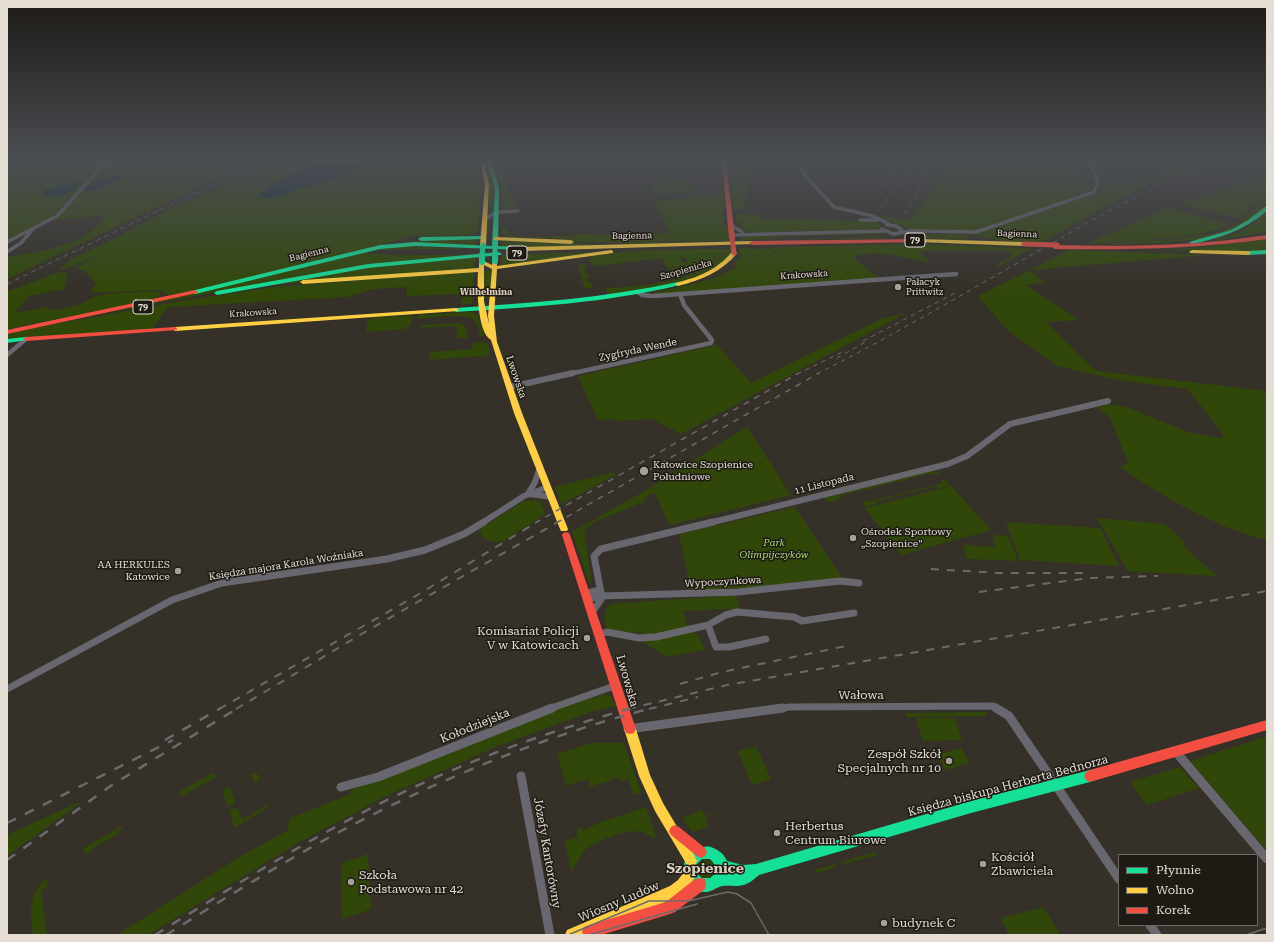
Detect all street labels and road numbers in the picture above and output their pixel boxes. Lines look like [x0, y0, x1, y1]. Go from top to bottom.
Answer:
street label: Bagienna [997, 228, 1037, 240]
street label: Bagienna [612, 230, 652, 242]
road number: 79 [905, 233, 925, 247]
street label: Bagienna [288, 244, 330, 264]
road number: 79 [507, 246, 527, 260]
street label: Szopienicka [659, 257, 713, 283]
street label: Krakowska [780, 268, 828, 282]
road number: 79 [133, 300, 153, 314]
street label: Krakowska [229, 306, 277, 320]
street label: Zygfryda Wende [598, 336, 678, 364]
street label: Lwowska [503, 354, 529, 400]
street label: 11 Listopada [793, 471, 855, 497]
street label: Księdza majora Karola Woźniaka [208, 547, 364, 583]
street label: Wypoczynkowa [684, 574, 762, 590]
street label: Lwowska [613, 653, 641, 709]
street label: Wałowa [838, 688, 884, 702]
street label: Kołodziejska [438, 706, 512, 746]
street label: Księdza biskupa Herberta Bednorza [906, 752, 1110, 820]
street label: Józefy Kantorówny [530, 796, 564, 910]
street label: Wiosny Ludów [576, 878, 662, 926]

